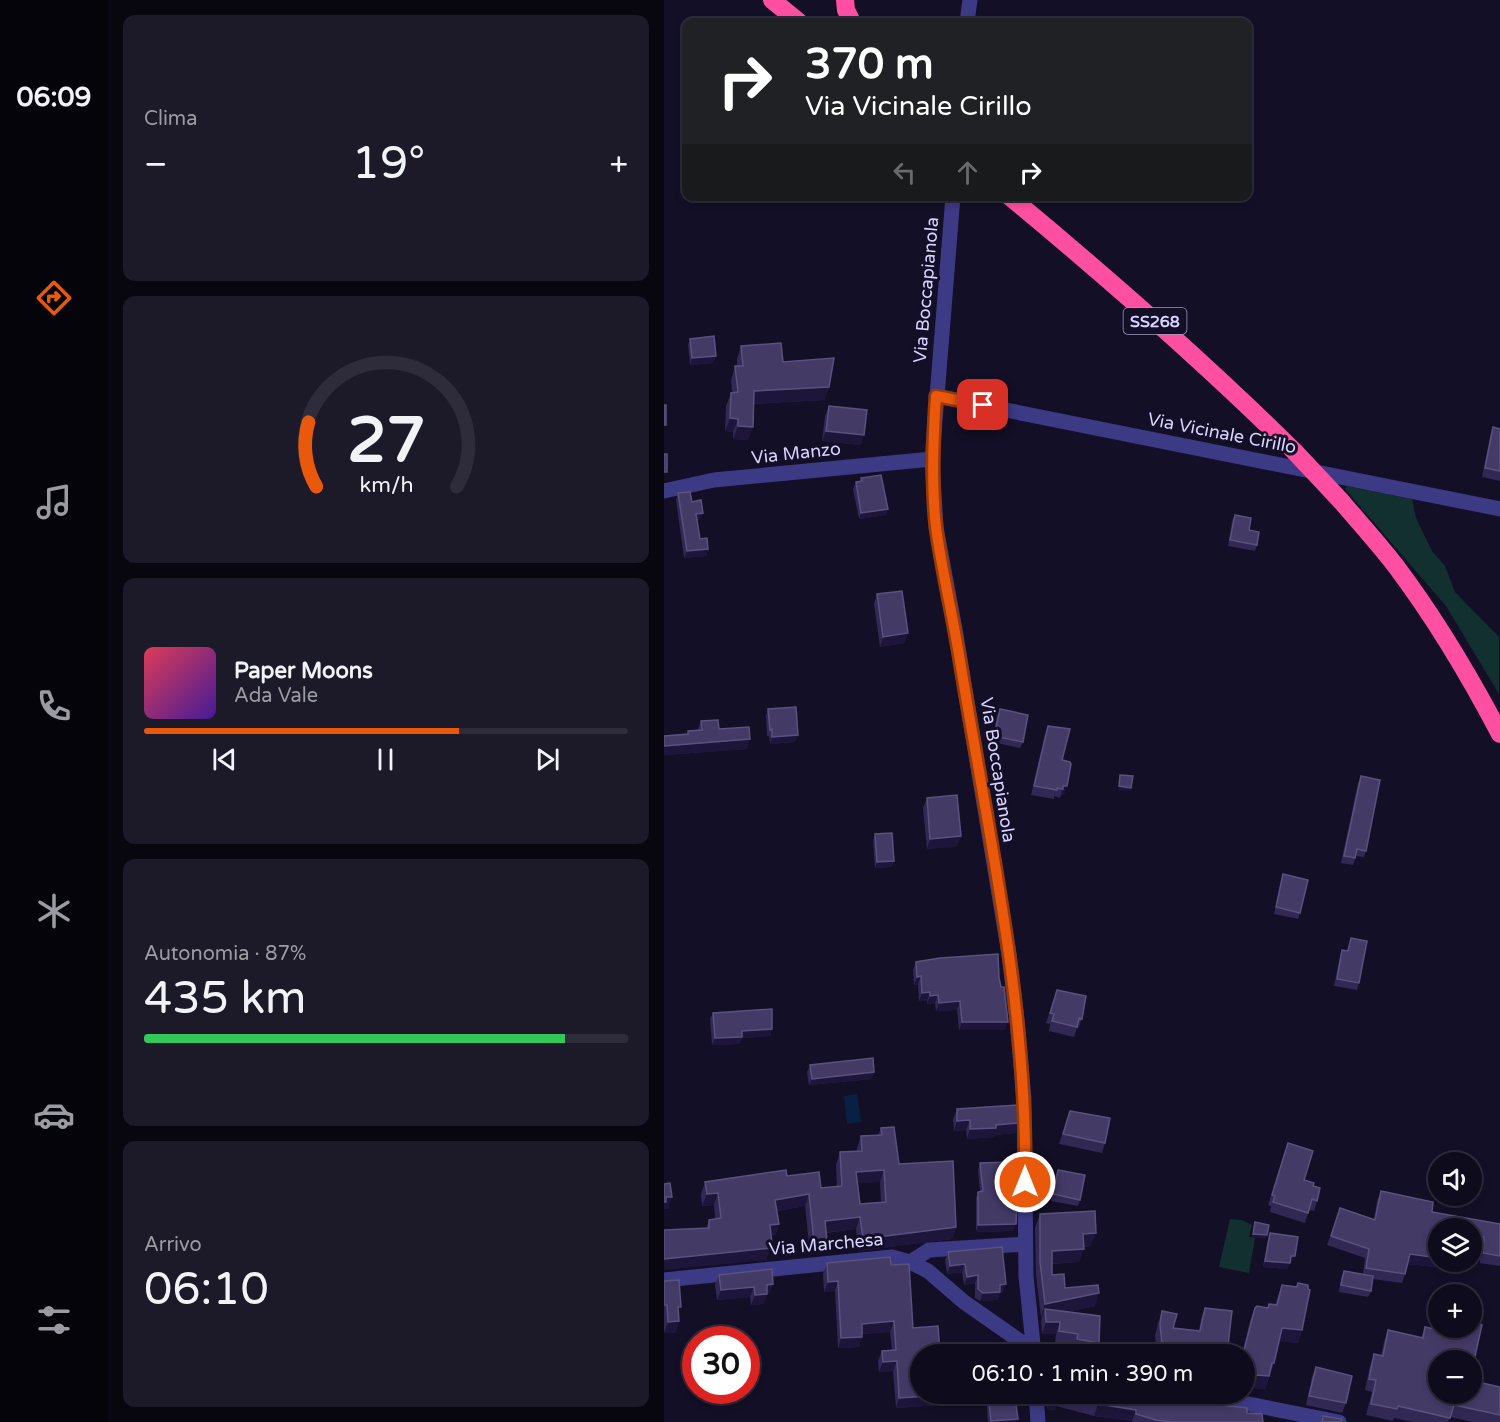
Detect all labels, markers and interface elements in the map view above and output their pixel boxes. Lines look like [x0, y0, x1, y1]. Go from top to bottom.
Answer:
text: 370 m [805, 39, 934, 90]
icon: right [706, 42, 784, 120]
text: 06:09 [17, 81, 91, 114]
text: Via Vicinale Cirillo [805, 90, 1032, 123]
text: Clima [144, 107, 197, 131]
text: 19° [352, 137, 425, 191]
text: − [144, 145, 168, 184]
text: + [609, 145, 628, 184]
icon: left [888, 156, 921, 189]
icon: ahead [951, 156, 984, 189]
icon: right [1014, 156, 1047, 189]
street label: Via Boccapianola [909, 216, 943, 364]
icon: directions [33, 277, 75, 319]
road number: SS268 [1124, 308, 1186, 334]
pin [957, 379, 1008, 430]
icon: arrive [966, 388, 999, 421]
text: 27 [347, 404, 425, 479]
street label: Via Vicinale Cirillo [1146, 408, 1298, 458]
street label: Via Manzo [750, 437, 842, 469]
text: km/h [359, 472, 413, 498]
icon: music [33, 481, 75, 523]
text: Paper Moons [234, 658, 373, 684]
text: Ada Vale [234, 684, 318, 708]
icon: phone [33, 685, 75, 727]
street label: Via Boccapianola [976, 696, 1020, 844]
icon: previous [208, 743, 241, 776]
icon: pause [369, 743, 402, 776]
icon: next [531, 743, 564, 776]
icon: climate [33, 890, 75, 932]
text: Autonomia · 87% [144, 942, 306, 966]
text: 435 km [144, 972, 306, 1026]
icon: car [33, 1094, 75, 1136]
position arrow [993, 1150, 1057, 1214]
map controls [1428, 1152, 1482, 1404]
button: sound [1428, 1152, 1482, 1206]
button: layers [1428, 1218, 1482, 1272]
street label: Via Marchesa [768, 1228, 884, 1260]
text: Arrivo [144, 1233, 202, 1257]
text: 06:10 [144, 1263, 269, 1317]
button: + [1428, 1284, 1482, 1338]
icon: filters [33, 1299, 75, 1341]
speed limit sign: 30 [682, 1326, 760, 1404]
button: − [1428, 1350, 1482, 1404]
text: 06:10 · 1 min · 390 m [972, 1361, 1193, 1387]

